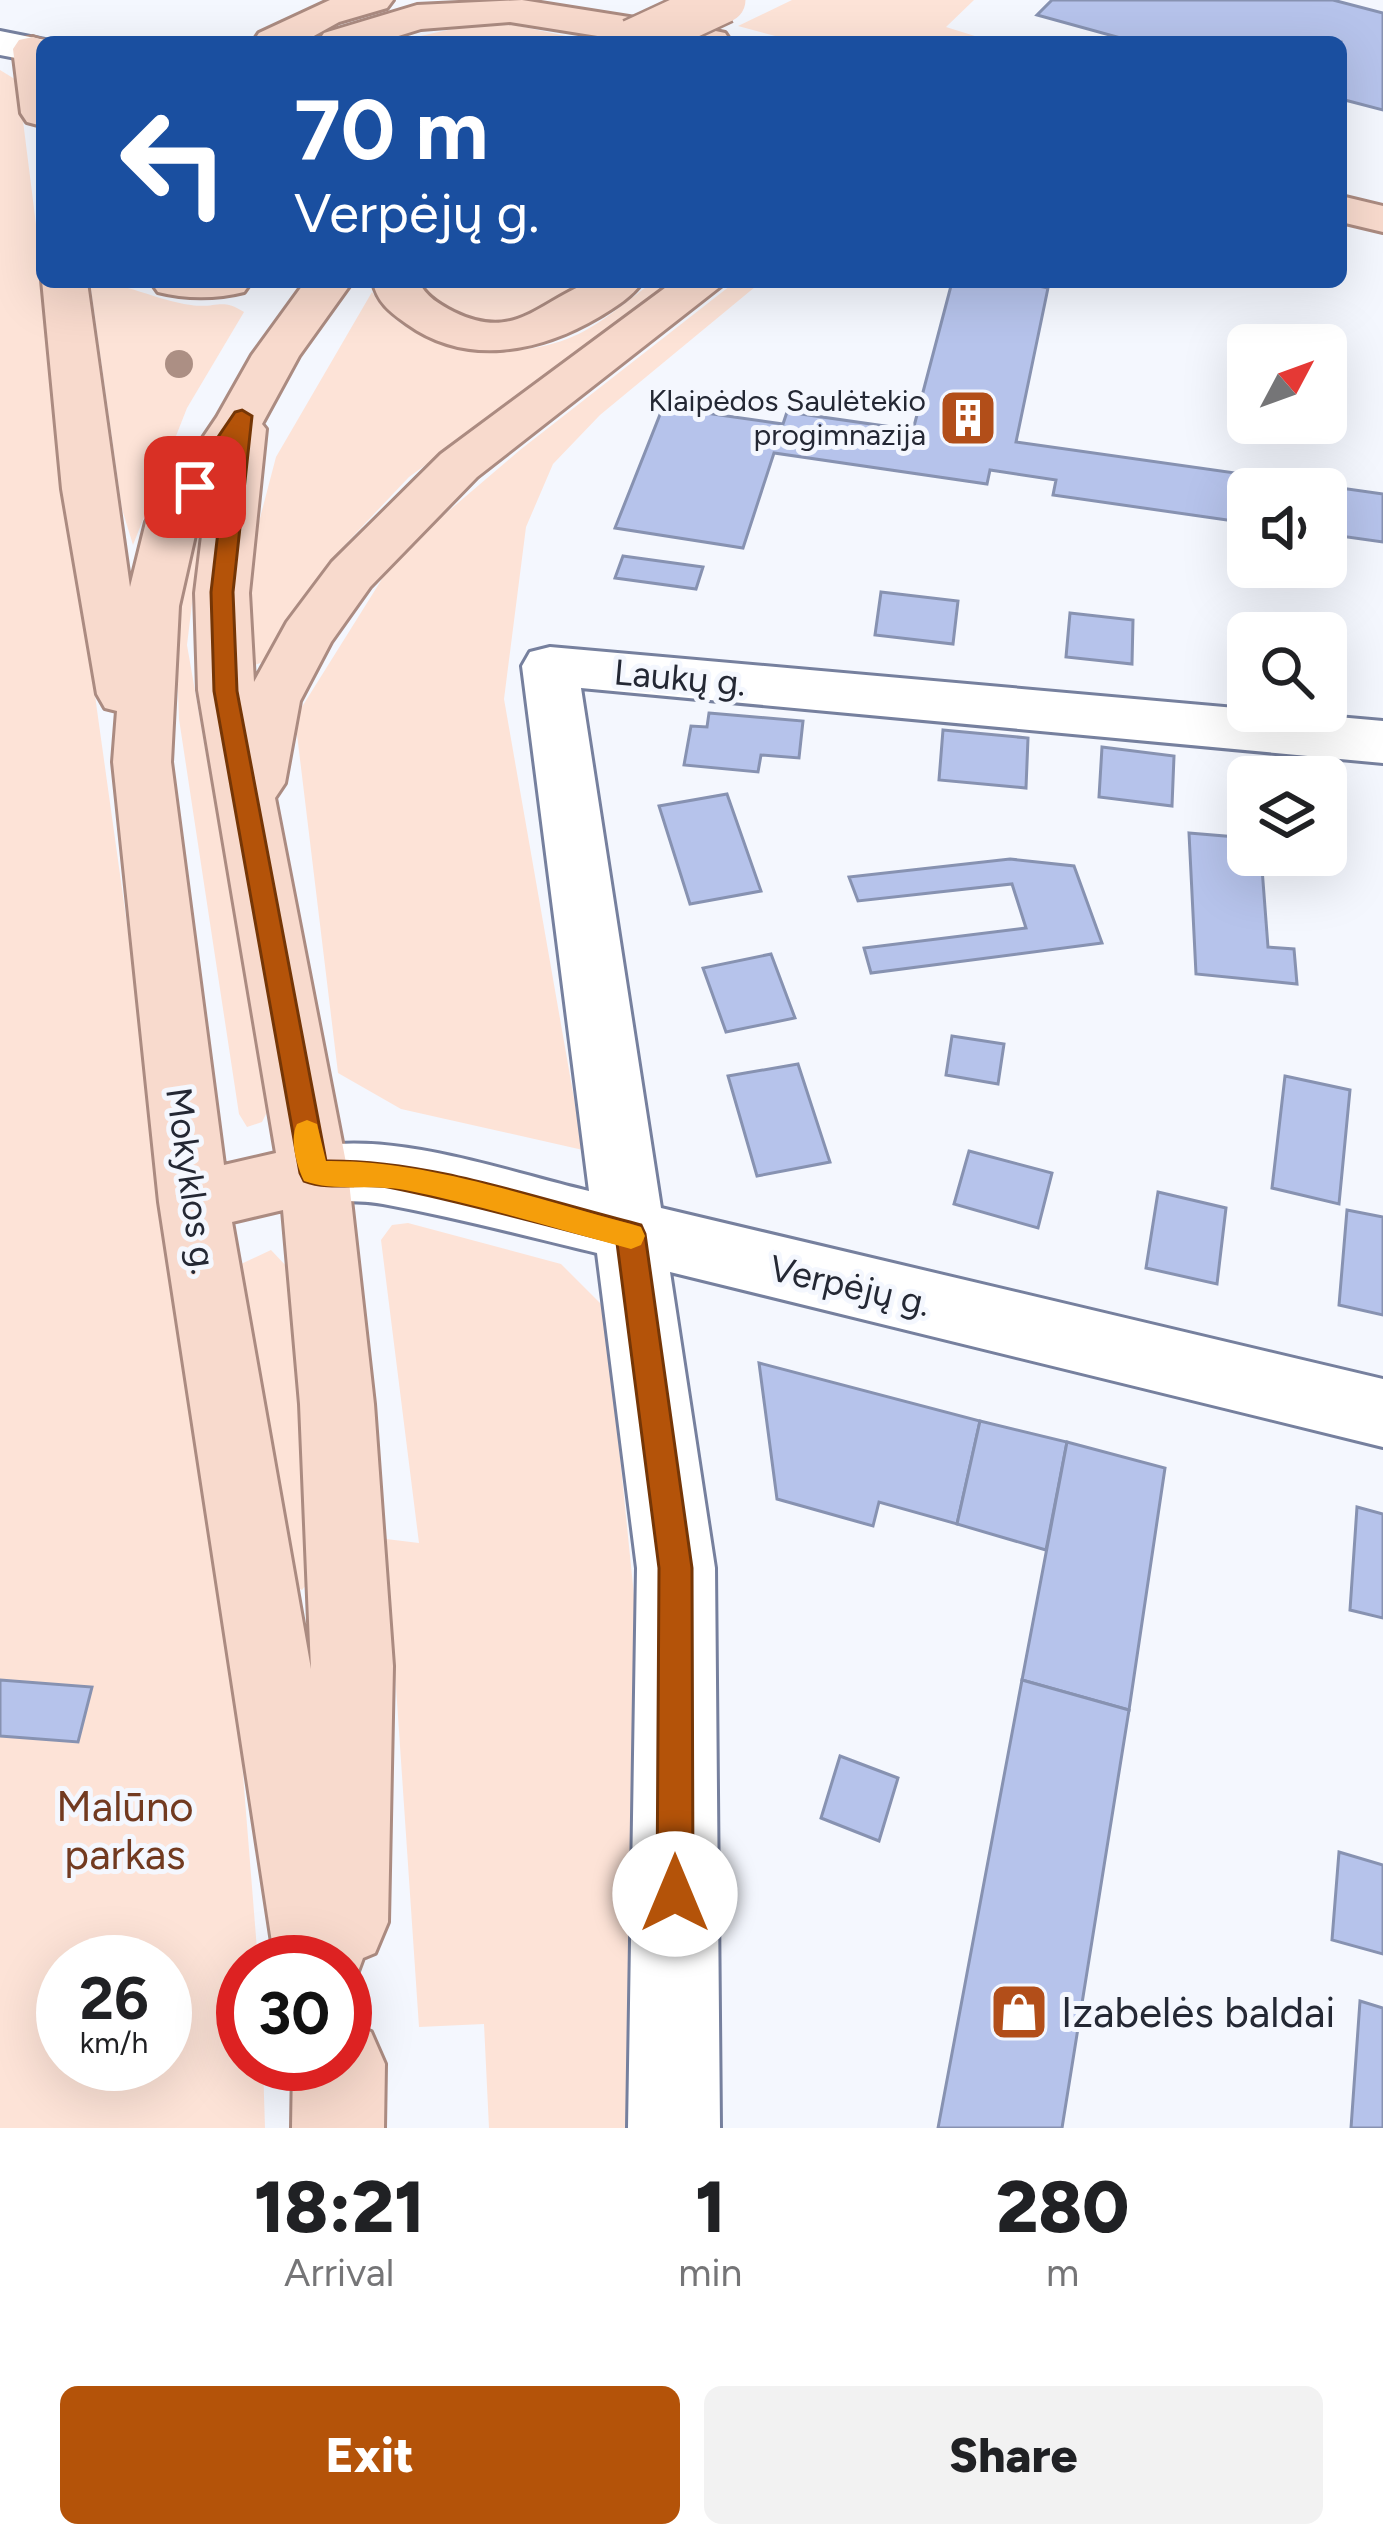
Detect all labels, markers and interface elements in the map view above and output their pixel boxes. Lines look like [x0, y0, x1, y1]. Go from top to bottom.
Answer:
text: 70 m [294, 79, 488, 180]
icon: left [96, 84, 252, 240]
text: Verpėjų g. [294, 181, 539, 246]
north arrow [1227, 324, 1347, 444]
map controls [1227, 324, 1347, 876]
place label: Klaipėdos Saulėtekio progimnazija [648, 382, 926, 453]
building icon: Klaipėdos Saulėtekio progimnazija [937, 387, 999, 449]
pin [144, 436, 246, 538]
icon: arrive [162, 454, 228, 520]
button: sound [1227, 468, 1347, 588]
button: search [1227, 612, 1347, 732]
street label: Laukų g. [612, 650, 748, 705]
button: layers [1227, 756, 1347, 876]
street label: Mokyklos g. [157, 1085, 226, 1277]
street label: Verpėjų g. [765, 1246, 934, 1325]
park label: Malūno parkas [56, 1781, 194, 1880]
position arrow [612, 1831, 738, 1957]
speed limit sign: 30 [216, 1935, 372, 2091]
text: 26 [79, 1962, 149, 2034]
shop icon: Izabelės baldai [988, 1981, 1050, 2043]
place label: Izabelės baldai [1061, 1987, 1335, 2038]
text: km/h [80, 2024, 148, 2061]
text: 18:21 [254, 2164, 425, 2250]
text: 1 [695, 2164, 726, 2250]
text: 280 [996, 2164, 1129, 2250]
text: Arrival [284, 2249, 394, 2296]
text: min [678, 2249, 742, 2296]
text: m [1046, 2249, 1079, 2296]
button: Exit [60, 2386, 680, 2524]
button: Share [704, 2386, 1323, 2524]

